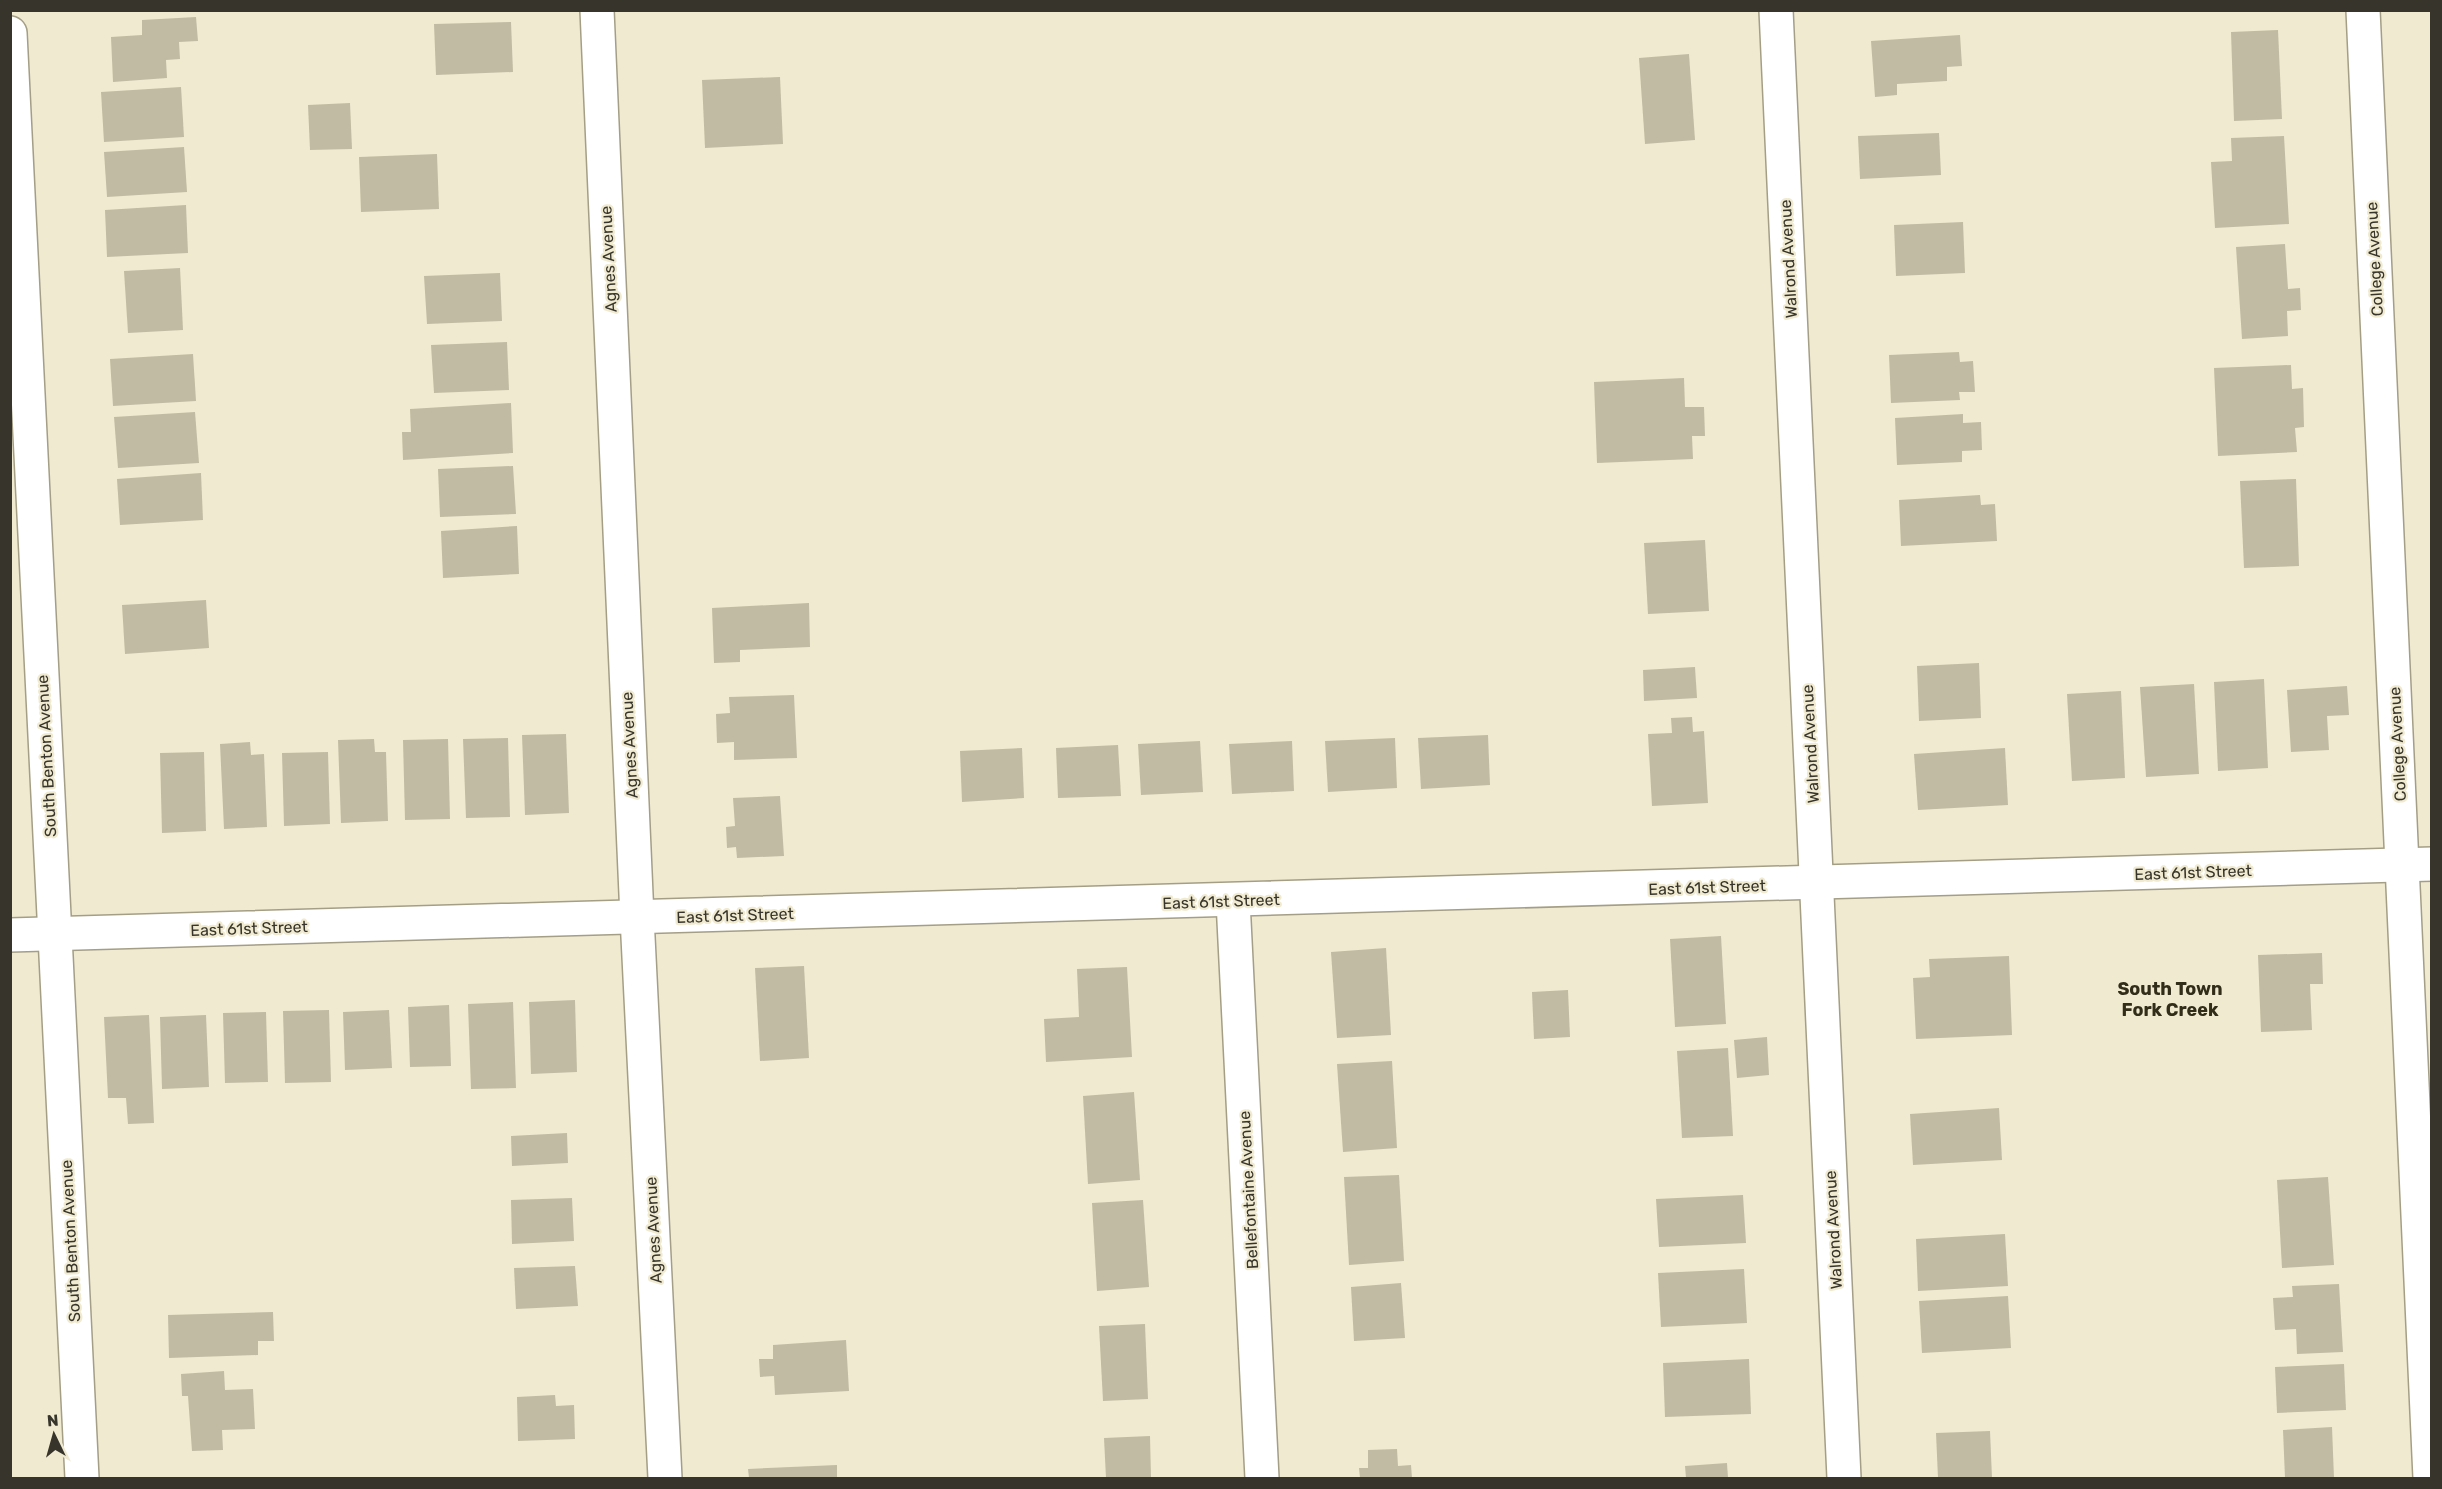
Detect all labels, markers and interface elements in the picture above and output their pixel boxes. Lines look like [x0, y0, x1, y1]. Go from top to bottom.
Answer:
street label: Walrond Avenue [1776, 199, 1801, 319]
street label: College Avenue [2362, 201, 2387, 317]
street label: Agnes Avenue [596, 205, 621, 313]
street label: South Benton Avenue [33, 674, 60, 838]
street label: Walrond Avenue [1798, 684, 1823, 804]
street label: College Avenue [2385, 686, 2410, 802]
street label: Agnes Avenue [617, 691, 642, 799]
street label: East 61st Street [2134, 861, 2252, 884]
street label: East 61st Street [1648, 876, 1766, 899]
street label: East 61st Street [1162, 890, 1280, 913]
street label: East 61st Street [676, 904, 794, 927]
street label: East 61st Street [190, 917, 308, 940]
district label: South Town Fork Creek [2117, 978, 2223, 1021]
street label: Bellefontaine Avenue [1235, 1110, 1262, 1269]
street label: South Benton Avenue [57, 1159, 84, 1323]
street label: Walrond Avenue [1821, 1170, 1846, 1290]
street label: Agnes Avenue [641, 1176, 666, 1284]
north arrow [24, 1405, 84, 1465]
text: N [46, 1411, 59, 1431]

